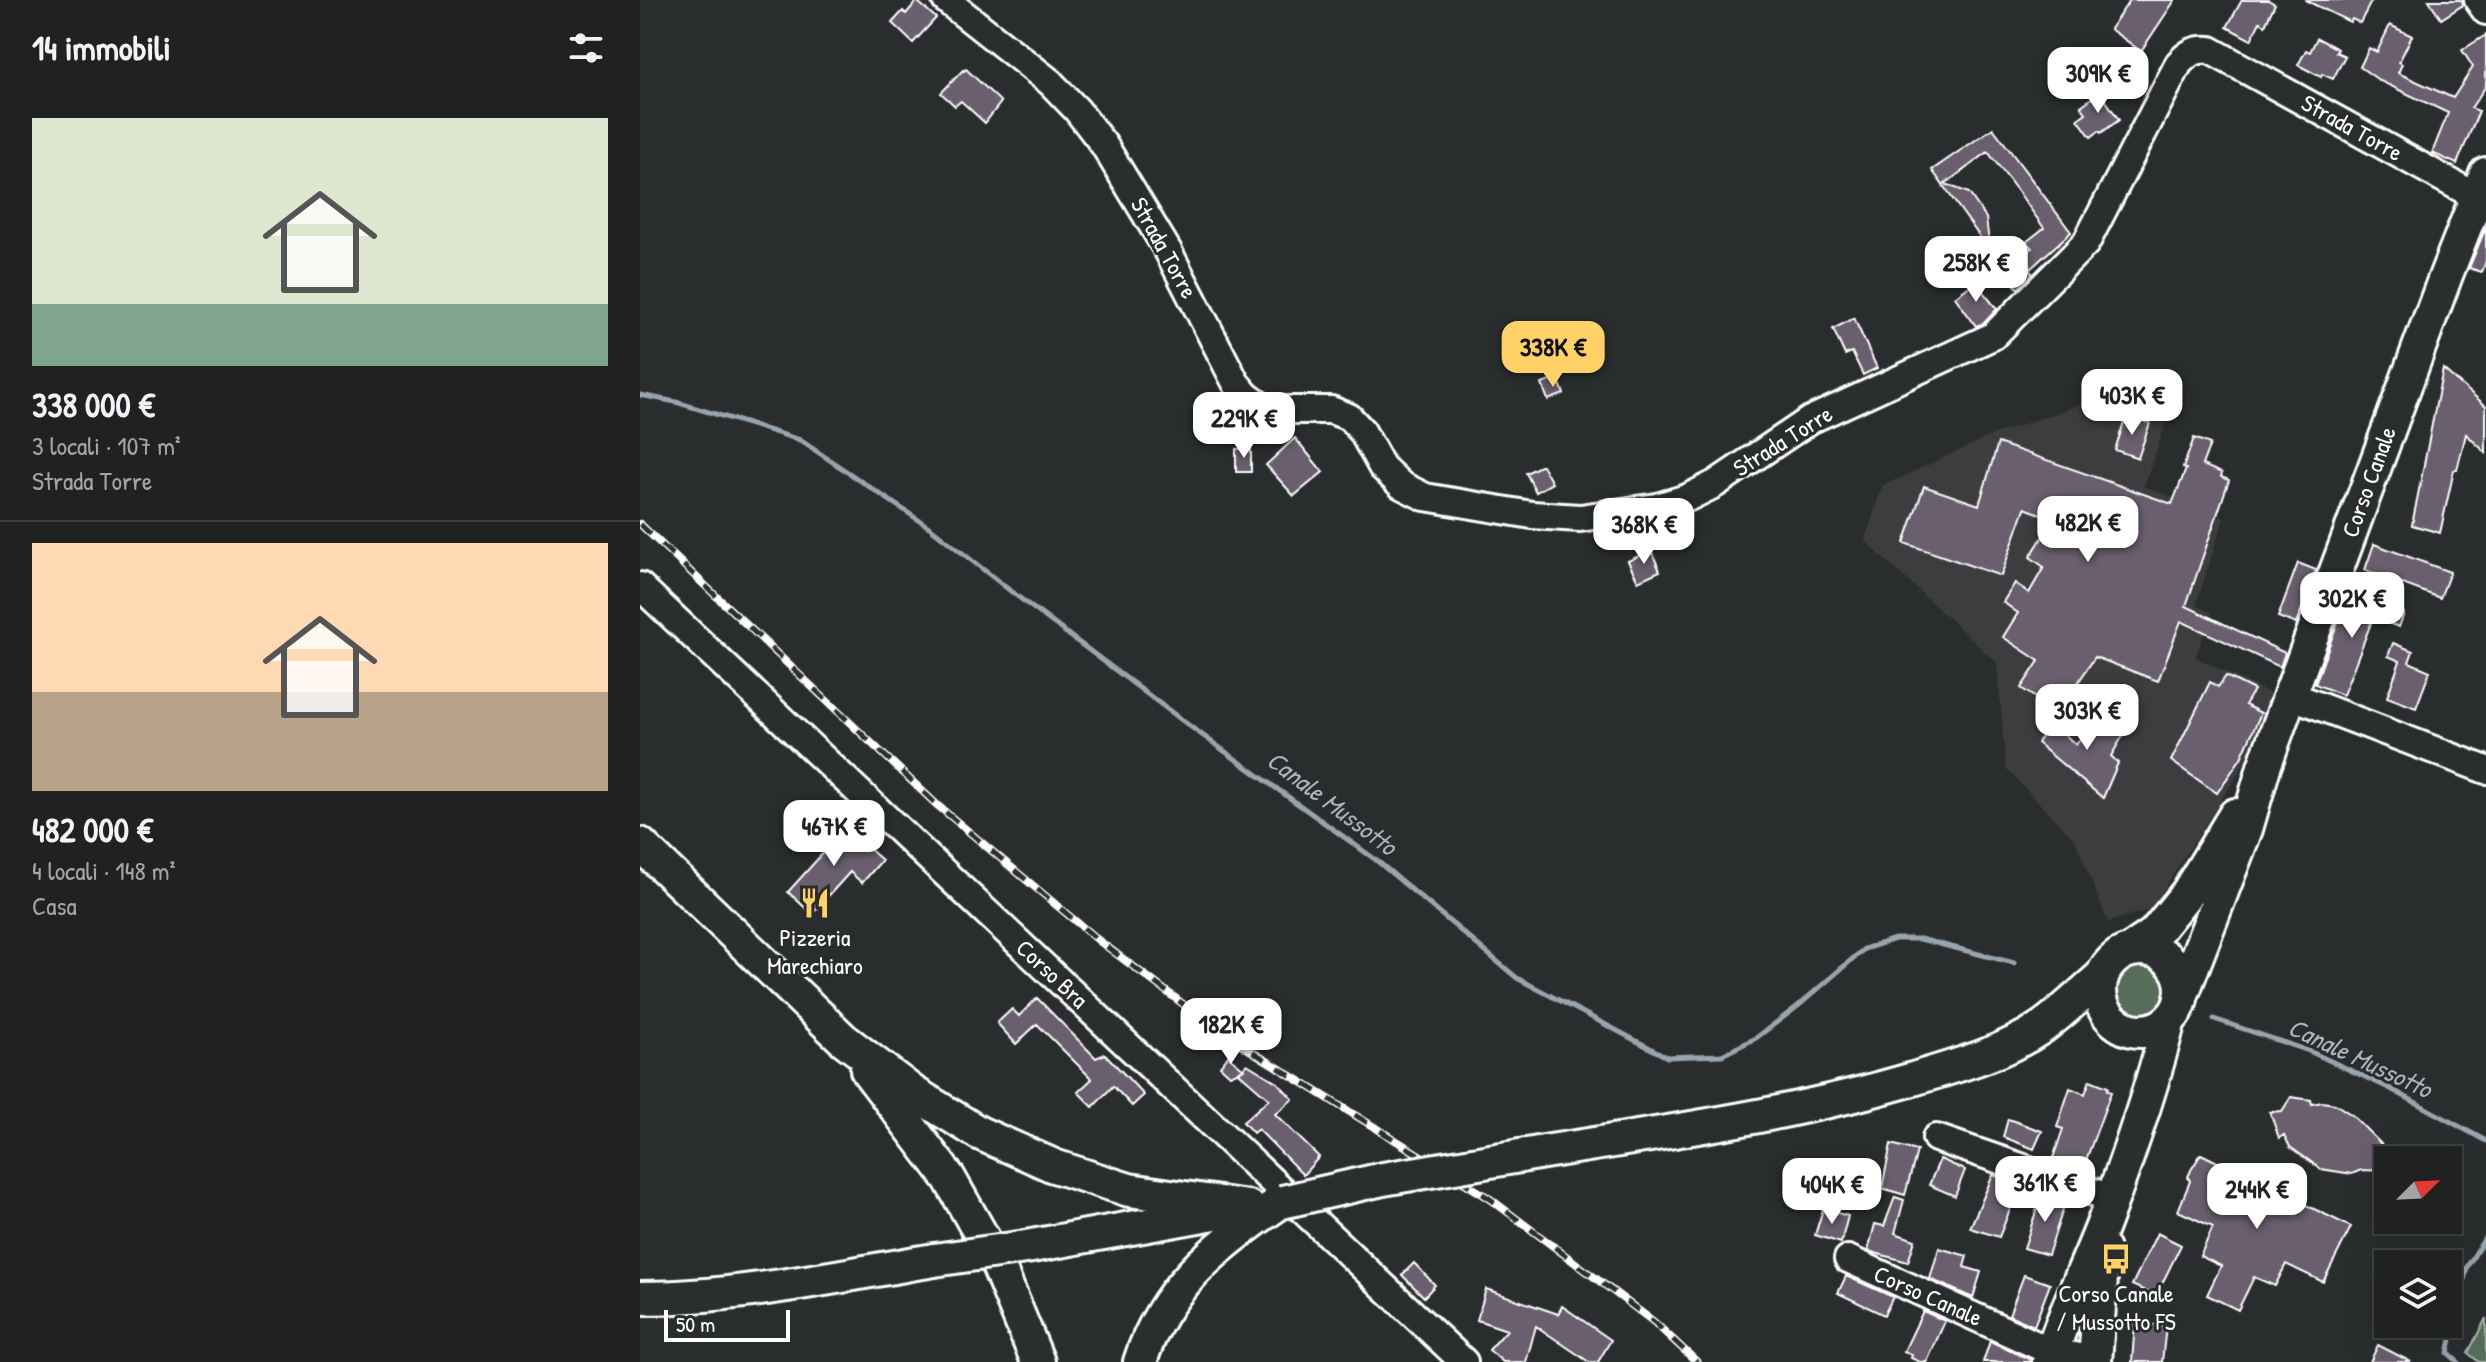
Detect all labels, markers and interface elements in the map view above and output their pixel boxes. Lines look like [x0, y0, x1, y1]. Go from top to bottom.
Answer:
text: 14 immobili [32, 25, 171, 71]
icon: filters [564, 26, 608, 70]
pin: 309K € [2033, 47, 2163, 115]
text: 309K € [2066, 55, 2130, 90]
street label: Strada Torre [2296, 86, 2409, 168]
icon: home [248, 170, 392, 314]
street label: Strada Torre [1124, 191, 1206, 304]
pin: 258K € [1911, 236, 2041, 304]
text: 258K € [1943, 244, 2009, 279]
pin: 338K € [1488, 321, 1618, 389]
text: 338K € [1520, 329, 1586, 364]
pin: 403K € [2067, 369, 2197, 437]
text: 403K € [2099, 377, 2165, 412]
text: 338 000 € [32, 382, 155, 428]
pin: 229K € [1179, 392, 1309, 460]
street label: Strada Torre [1727, 397, 1838, 483]
text: 229K € [1211, 400, 1277, 435]
street label: Corso Canale [2333, 422, 2403, 541]
text: 3 locali · 107 m² [32, 428, 181, 463]
text: Strada Torre [32, 463, 152, 498]
pin: 482K € [2023, 496, 2153, 564]
pin: 368K € [1579, 498, 1709, 566]
text: 482K € [2055, 504, 2121, 539]
text: 368K € [1611, 506, 1677, 541]
pin: 302K € [2287, 572, 2417, 640]
text: 302K € [2318, 580, 2386, 615]
icon: home [248, 595, 392, 739]
pin: 303K € [2022, 684, 2152, 752]
text: 303K € [2053, 692, 2121, 727]
water label: Canale Mussotto [1260, 742, 1406, 865]
pin: 467K € [769, 800, 899, 868]
text: 482 000 € [32, 807, 153, 853]
text: 467K € [801, 808, 867, 843]
text: 4 locali · 148 m² [32, 853, 175, 888]
restaurant icon: Pizzeria Marechiaro [798, 886, 832, 920]
text: Casa [32, 888, 77, 923]
place label: Pizzeria Marechiaro [767, 921, 863, 981]
street label: Corso Bra [1010, 932, 1096, 1015]
pin: 182K € [1166, 998, 1296, 1066]
text: 182K € [1199, 1006, 1263, 1041]
water label: Canale Mussotto [2283, 1009, 2440, 1107]
north arrow [2374, 1146, 2462, 1234]
map controls [2374, 1146, 2462, 1338]
pin: 361K € [1980, 1156, 2110, 1224]
pin: 404K € [1767, 1158, 1897, 1226]
pin: 244K € [2192, 1163, 2322, 1231]
text: 361K € [2013, 1164, 2077, 1199]
text: 404K € [1800, 1166, 1864, 1201]
text: 244K € [2225, 1171, 2289, 1206]
bus stop icon: Corso Canale / Mussotto FS [2099, 1242, 2133, 1276]
button: layers [2374, 1250, 2462, 1338]
street label: Corso Canale [1869, 1257, 1988, 1333]
place label: Corso Canale / Mussotto FS [2056, 1277, 2176, 1337]
scale bar [664, 1306, 790, 1342]
text: 50 m [676, 1309, 715, 1339]

